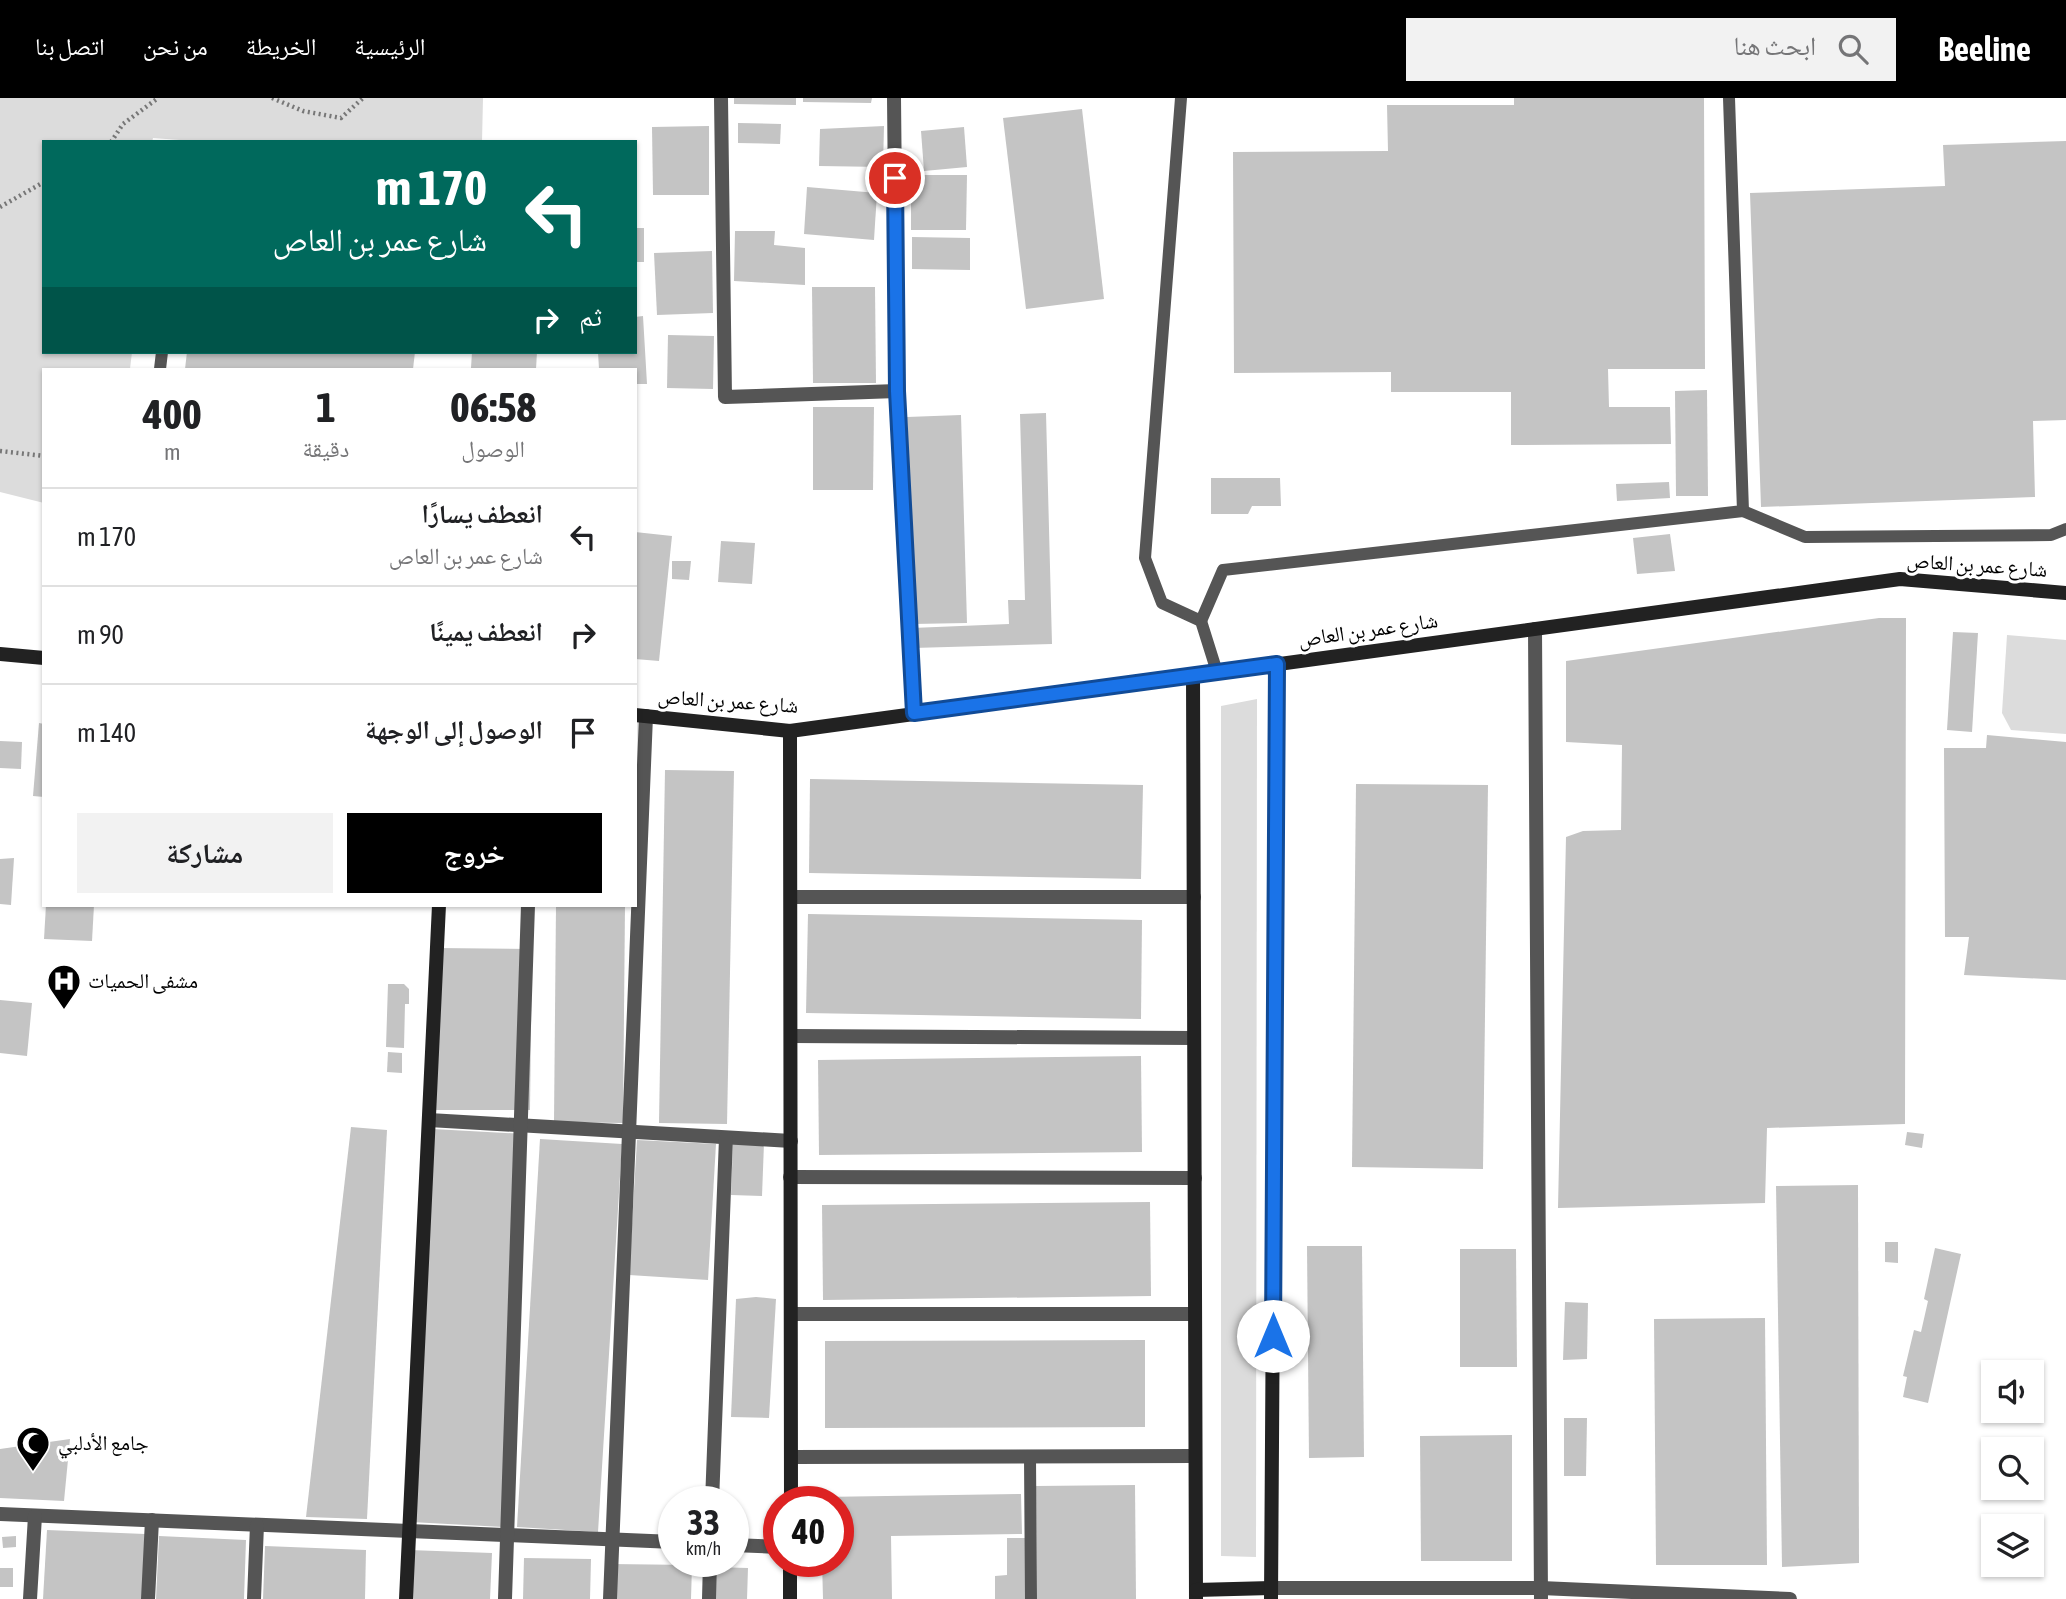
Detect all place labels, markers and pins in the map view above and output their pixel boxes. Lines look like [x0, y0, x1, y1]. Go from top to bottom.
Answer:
pin [865, 148, 925, 208]
hospital icon: مشفى الحميات [45, 962, 83, 1011]
place label: مشفى الحميات [88, 968, 198, 994]
mosque icon: جامع الأدلبي [14, 1424, 52, 1473]
place label: جامع الأدلبي [58, 1430, 149, 1459]

